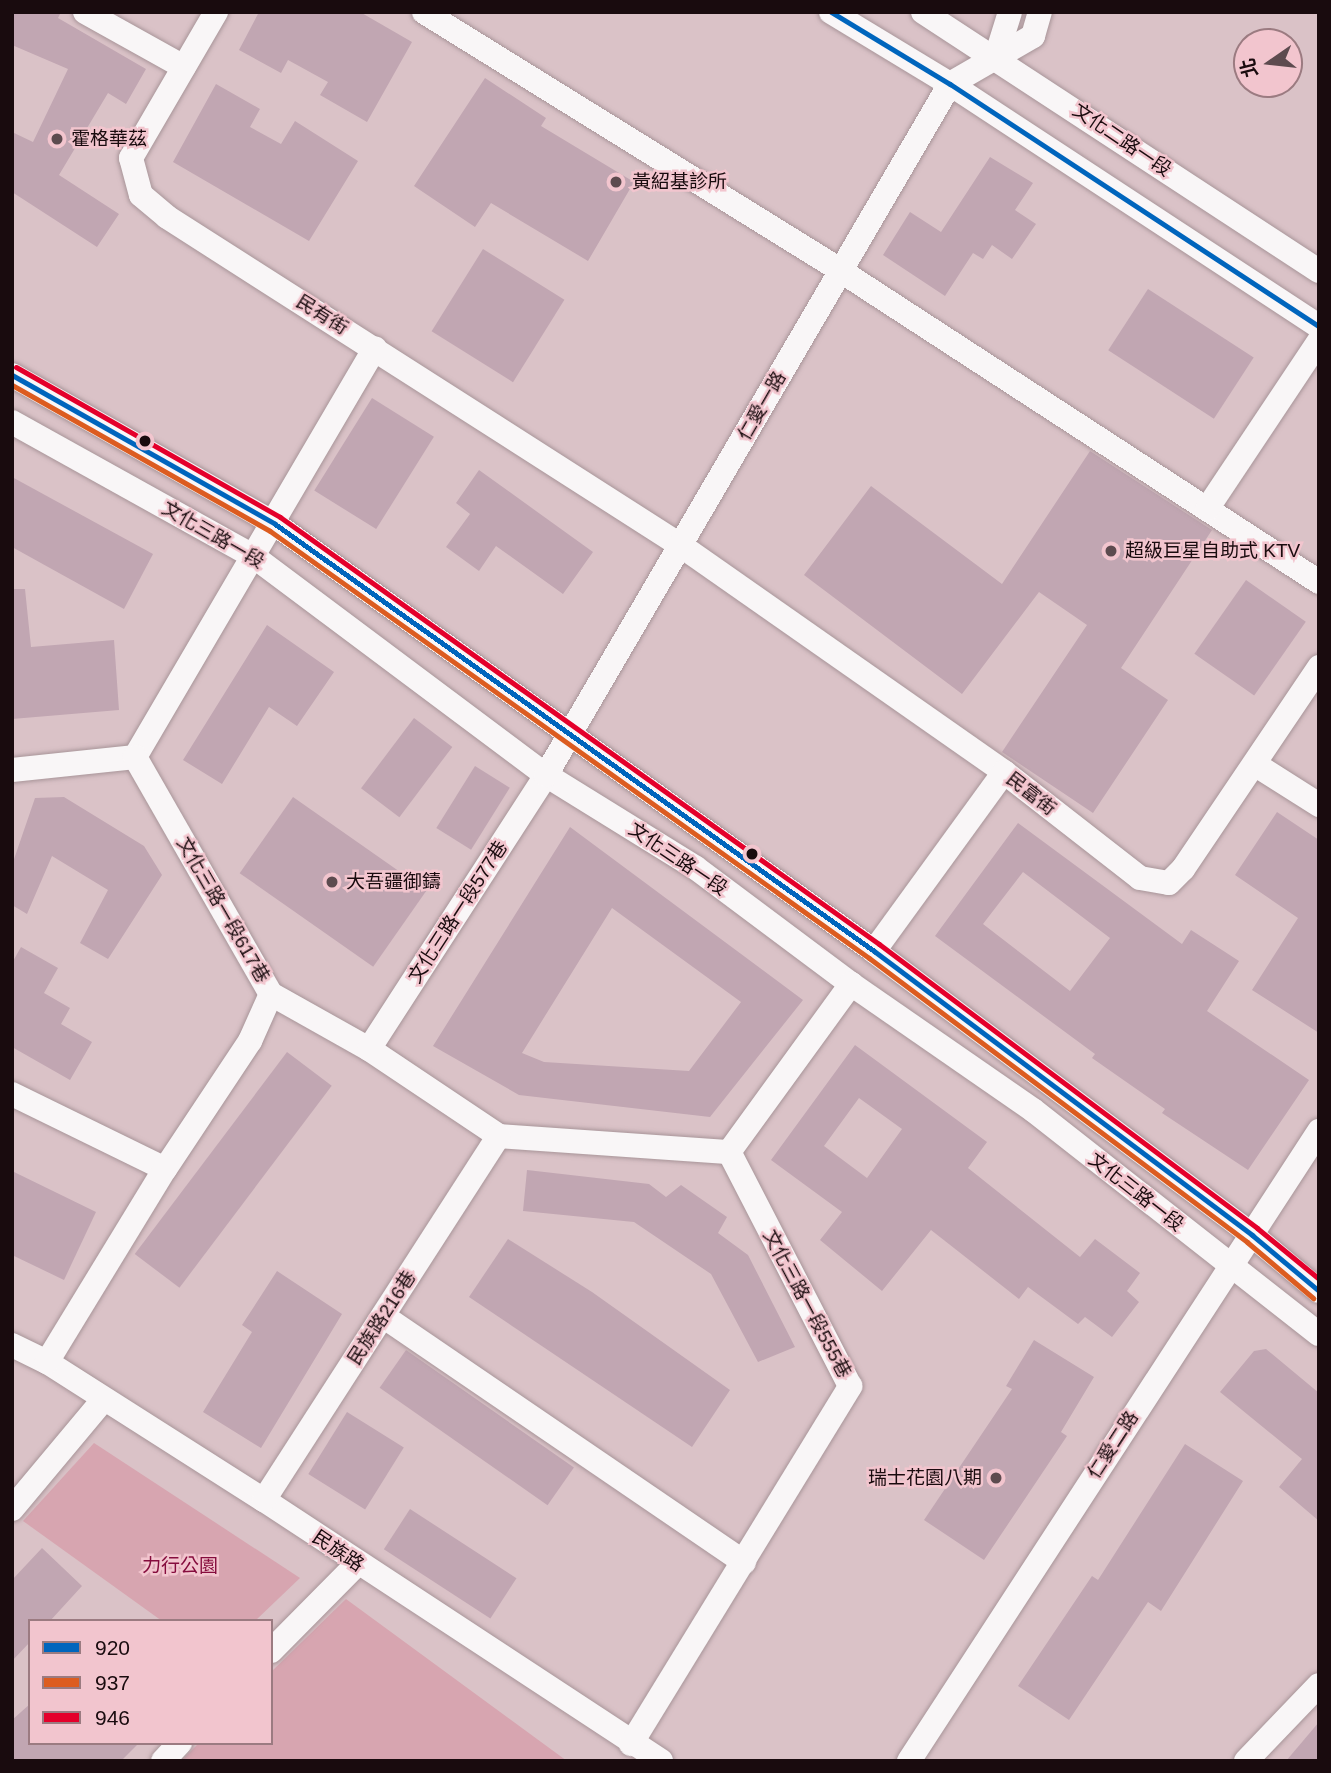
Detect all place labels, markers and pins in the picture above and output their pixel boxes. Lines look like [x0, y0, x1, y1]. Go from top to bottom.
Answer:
place label: 霍格華茲 [71, 128, 147, 150]
marker: 霍格華茲 [49, 131, 65, 147]
place label: 黃紹基診所 [632, 171, 727, 193]
marker: 黃紹基診所 [606, 172, 626, 192]
unlabelled marker [138, 434, 152, 448]
place label: 超級巨星自助式 KTV [1125, 540, 1300, 562]
marker: 超級巨星自助式 KTV [1103, 543, 1119, 559]
unlabelled marker [745, 847, 759, 861]
place label: 大吾疆御鑄 [346, 871, 441, 893]
marker: 大吾疆御鑄 [324, 874, 340, 890]
place label: 瑞士花園八期 [868, 1467, 982, 1489]
marker: 瑞士花園八期 [988, 1470, 1004, 1486]

